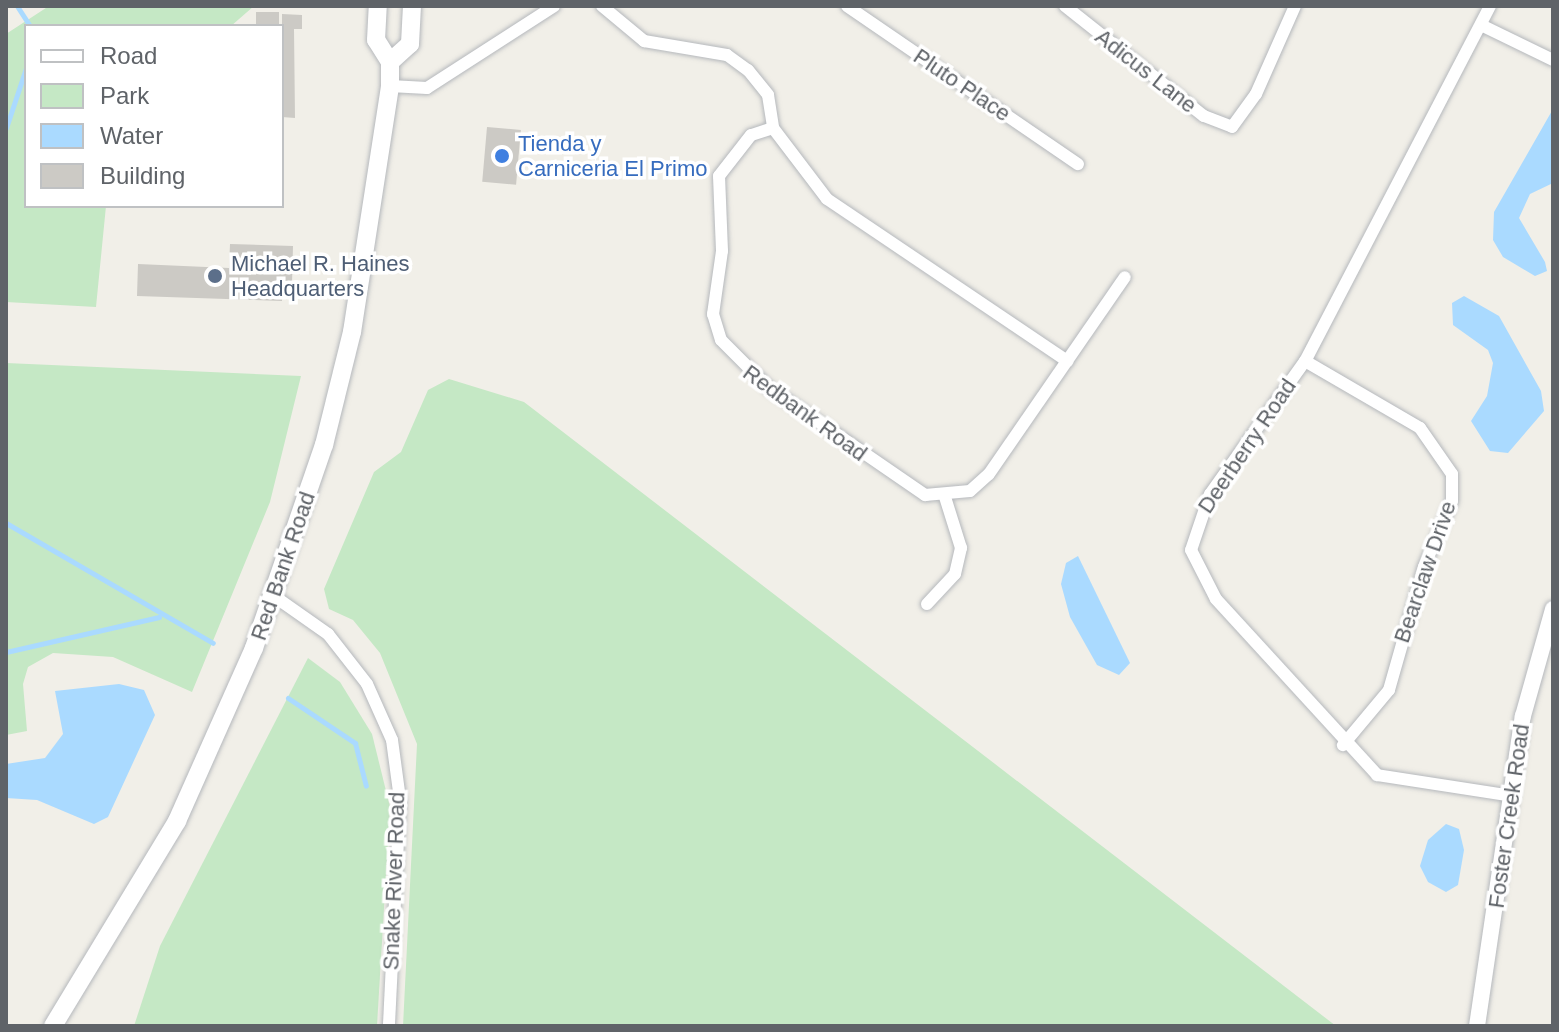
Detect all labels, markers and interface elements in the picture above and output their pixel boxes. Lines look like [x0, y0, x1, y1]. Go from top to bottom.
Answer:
street label: Adicus Lane [1090, 23, 1202, 119]
legend [24, 24, 284, 208]
text: Road [100, 42, 157, 69]
street label: Pluto Place [908, 43, 1016, 127]
text: Park [100, 82, 149, 109]
text: Water [100, 122, 163, 149]
place label: Tienda y Carniceria El Primo [518, 130, 707, 182]
marker: Tienda y Carniceria El Primo [493, 147, 511, 165]
text: Building [100, 162, 185, 189]
place label: Michael R. Haines Headquarters [231, 250, 410, 302]
marker: Michael R. Haines Headquarters [206, 267, 224, 285]
street label: Redbank Road [738, 359, 872, 467]
street label: Deerberry Road [1192, 374, 1302, 518]
street label: Red Bank Road [245, 488, 321, 644]
street label: Bearclaw Drive [1388, 498, 1462, 646]
street label: Foster Creek Road [1483, 722, 1535, 910]
street label: Snake River Road [378, 791, 410, 971]

